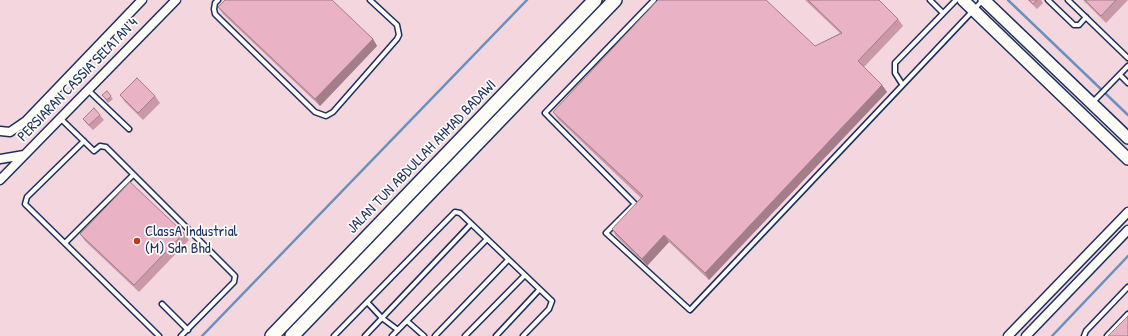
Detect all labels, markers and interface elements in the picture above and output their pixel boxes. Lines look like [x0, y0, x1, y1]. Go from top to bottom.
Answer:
street label: PERSIARAN CASSIA SELATAN 4 [14, 14, 142, 146]
street label: JALAN TUN ABDULLAH AHMAD BADAWI [344, 76, 500, 238]
place label: ClassA Industrial (M) Sdn Bhd [145, 223, 238, 258]
marker: ClassA Industrial (M) Sdn Bhd [132, 236, 142, 246]

